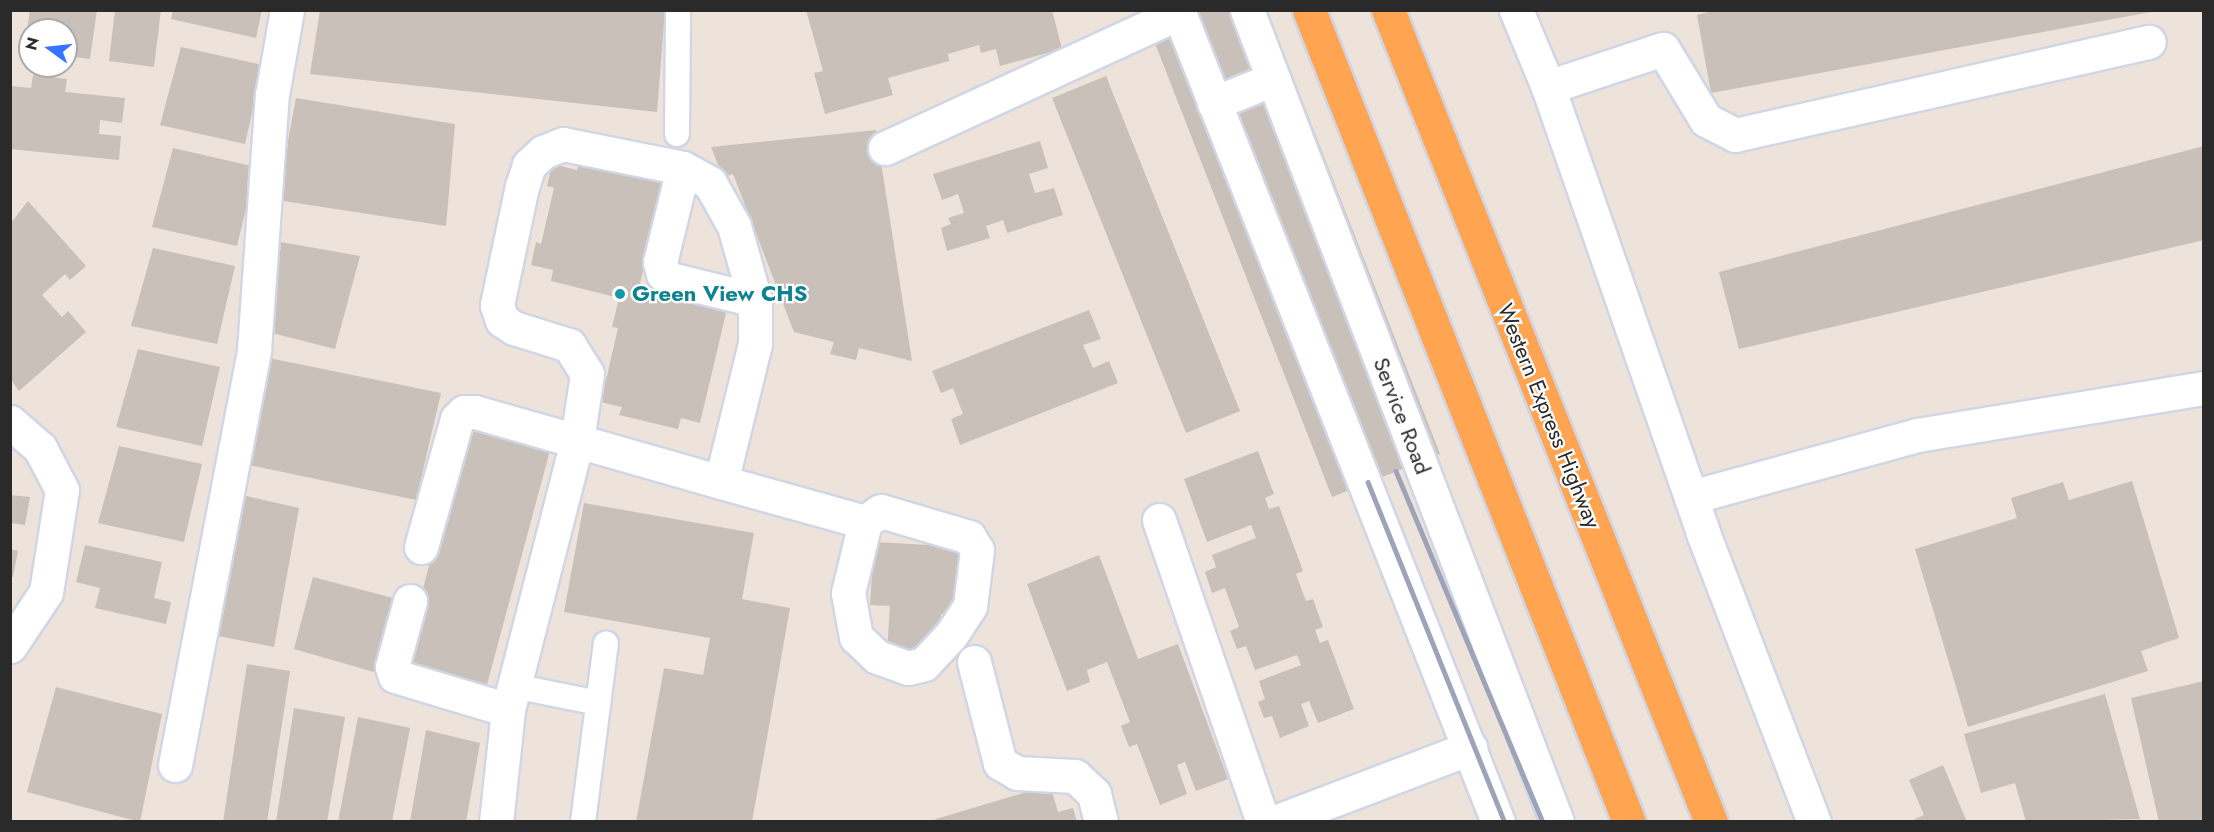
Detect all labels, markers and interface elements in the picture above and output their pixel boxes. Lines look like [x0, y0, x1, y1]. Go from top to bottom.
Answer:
north arrow [18, 18, 78, 78]
text: N [19, 35, 45, 53]
place label: Green View CHS [632, 281, 807, 307]
marker: Green View CHS [613, 287, 627, 301]
street label: Western Express Highway [1492, 300, 1606, 532]
street label: Service Road [1368, 354, 1436, 478]

